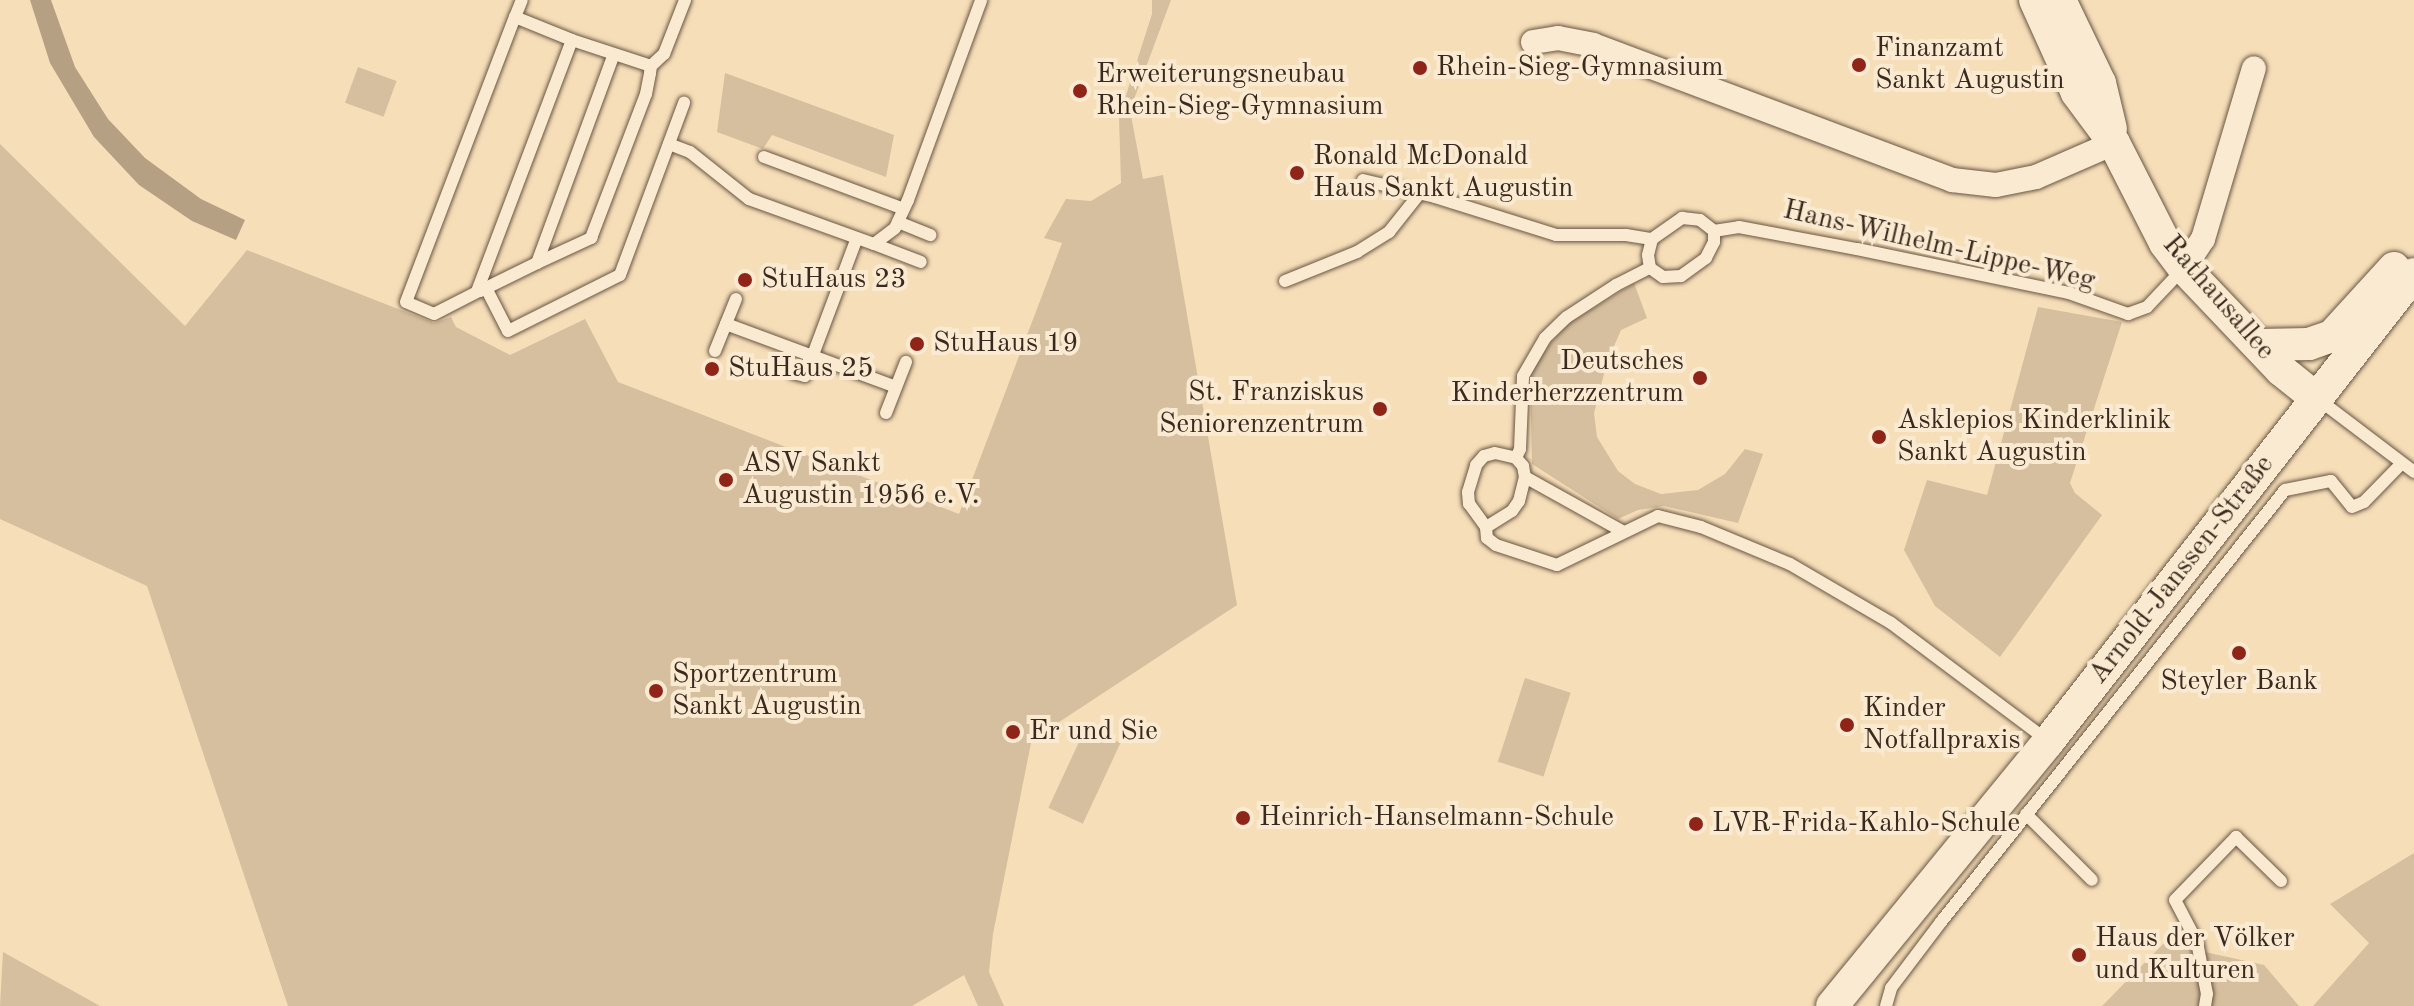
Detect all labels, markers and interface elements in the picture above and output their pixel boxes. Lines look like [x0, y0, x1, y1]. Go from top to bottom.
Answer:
place label: Finanzamt Sankt Augustin [1875, 32, 2065, 98]
place label: Rhein-Sieg-Gymnasium [1436, 51, 1724, 85]
marker: Finanzamt Sankt Augustin [1850, 56, 1868, 74]
place label: Erweiterungsneubau Rhein-Sieg-Gymnasium [1096, 58, 1384, 124]
marker: Rhein-Sieg-Gymnasium [1411, 59, 1429, 77]
marker: Erweiterungsneubau Rhein-Sieg-Gymnasium [1071, 82, 1089, 100]
place label: Ronald McDonald Haus Sankt Augustin [1313, 140, 1573, 206]
marker: Ronald McDonald Haus Sankt Augustin [1288, 164, 1306, 182]
street label: Hans-Wilhelm-Lippe-Weg [1780, 194, 2098, 298]
street label: Rathausallee [2155, 229, 2281, 367]
place label: StuHaus 23 [761, 263, 906, 297]
marker: StuHaus 23 [736, 271, 754, 289]
place label: StuHaus 19 [933, 327, 1078, 361]
marker: StuHaus 19 [908, 335, 926, 353]
place label: Deutsches Kinderherzzentrum [1450, 345, 1684, 411]
place label: StuHaus 25 [728, 352, 873, 386]
marker: StuHaus 25 [703, 360, 721, 378]
marker: Deutsches Kinderherzzentrum [1691, 369, 1709, 387]
place label: St. Franziskus Seniorenzentrum [1159, 376, 1364, 442]
marker: St. Franziskus Seniorenzentrum [1371, 400, 1389, 418]
place label: Asklepios Kinderklinik Sankt Augustin [1897, 404, 2171, 470]
marker: Asklepios Kinderklinik Sankt Augustin [1868, 426, 1890, 448]
place label: ASV Sankt Augustin 1956 e.V. [742, 447, 980, 513]
street label: Arnold-Janssen-Straße [2082, 449, 2282, 691]
marker: ASV Sankt Augustin 1956 e.V. [717, 471, 735, 489]
marker: Steyler Bank [2230, 644, 2248, 662]
place label: Sportzentrum Sankt Augustin [672, 658, 862, 724]
place label: Steyler Bank [2160, 665, 2318, 699]
marker: Sportzentrum Sankt Augustin [647, 682, 665, 700]
place label: Kinder Notfallpraxis [1863, 692, 2021, 758]
place label: Er und Sie [1029, 715, 1158, 749]
marker: Kinder Notfallpraxis [1838, 716, 1856, 734]
marker: Er und Sie [1004, 723, 1022, 741]
place label: Heinrich-Hanselmann-Schule [1259, 801, 1614, 835]
place label: LVR-Frida-Kahlo-Schule [1712, 807, 2020, 841]
marker: Heinrich-Hanselmann-Schule [1234, 809, 1252, 827]
marker: LVR-Frida-Kahlo-Schule [1687, 815, 1705, 833]
place label: Haus der Völker und Kulturen [2095, 922, 2295, 988]
marker: Haus der Völker und Kulturen [2070, 946, 2088, 964]

